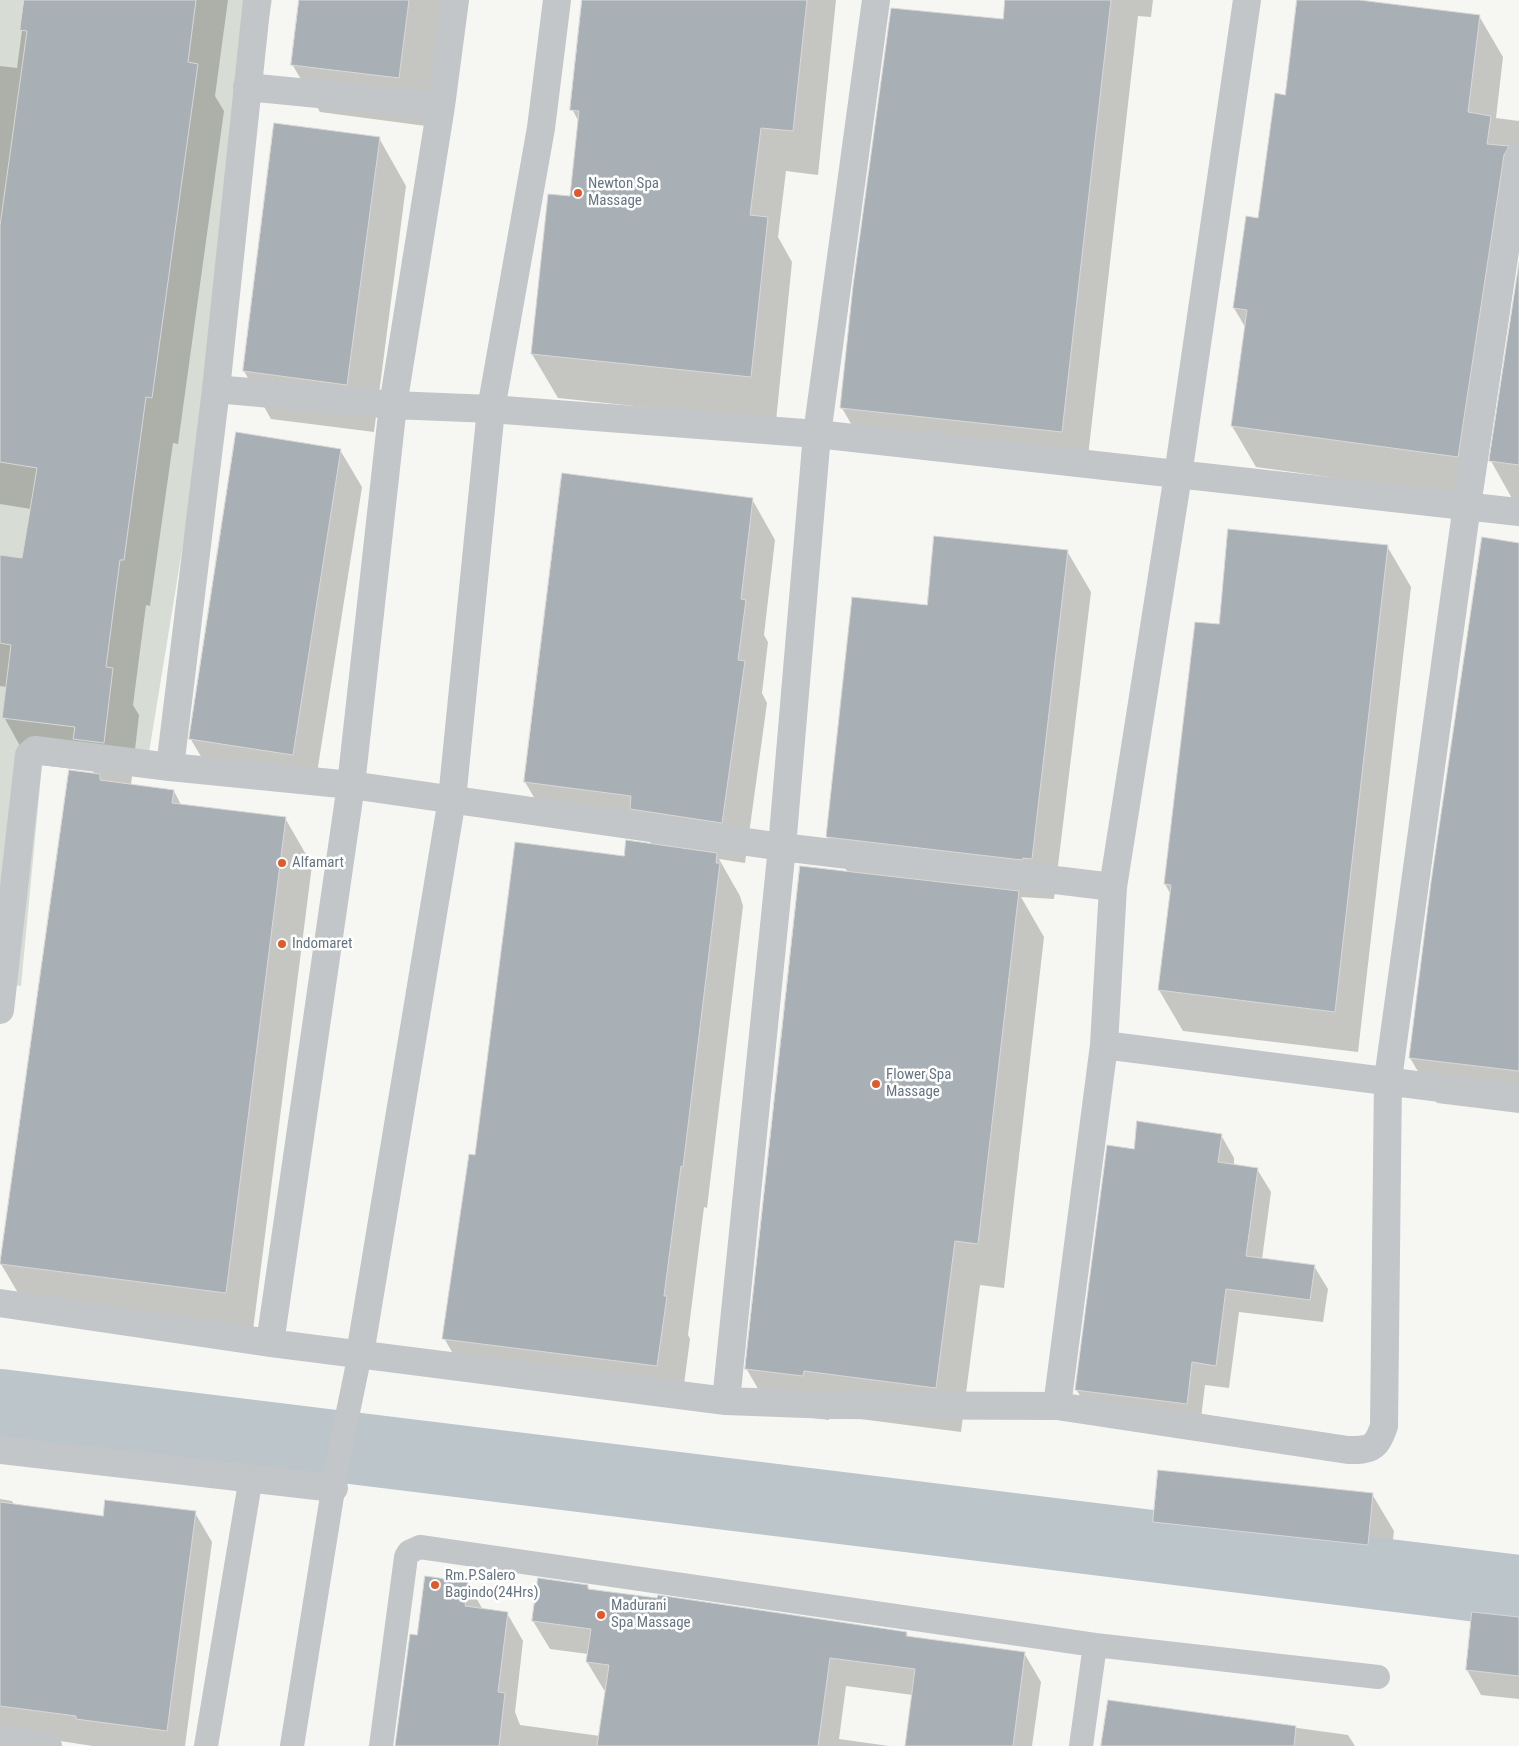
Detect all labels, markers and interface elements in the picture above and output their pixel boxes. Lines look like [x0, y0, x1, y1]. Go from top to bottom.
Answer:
place label: Newton Spa Massage [588, 175, 659, 210]
marker: Newton Spa Massage [572, 187, 584, 199]
place label: Alfamart [292, 854, 344, 872]
marker: Alfamart [276, 857, 288, 869]
place label: Indomaret [292, 935, 352, 953]
marker: Indomaret [276, 938, 288, 950]
place label: Flower Spa Massage [886, 1066, 951, 1101]
marker: Flower Spa Massage [870, 1078, 882, 1090]
place label: Rm.P.Salero Bagindo(24Hrs) [445, 1567, 538, 1602]
marker: Rm.P.Salero Bagindo(24Hrs) [429, 1579, 441, 1591]
place label: Madurani Spa Massage [611, 1597, 691, 1632]
marker: Madurani Spa Massage [595, 1609, 607, 1621]

